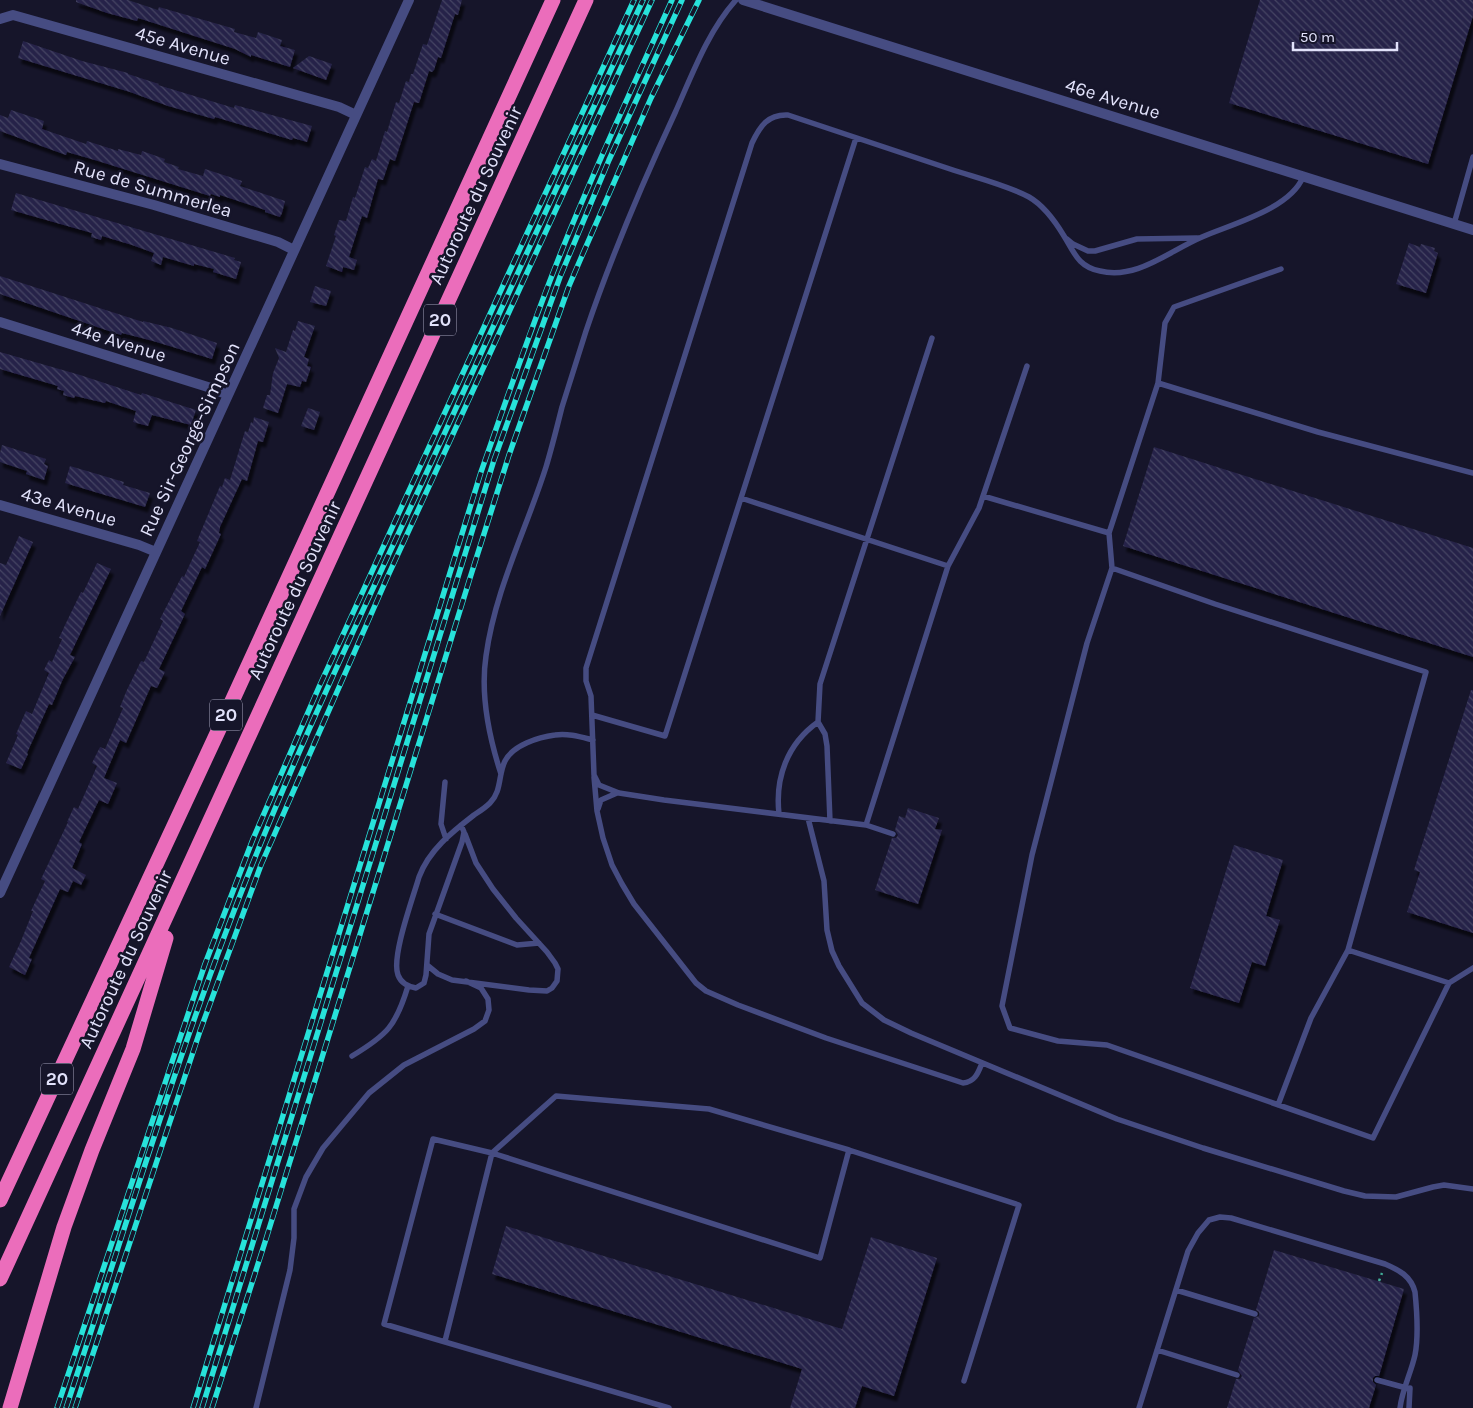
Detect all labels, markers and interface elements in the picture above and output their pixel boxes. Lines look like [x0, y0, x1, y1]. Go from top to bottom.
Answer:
scale bar [1293, 20, 1397, 52]
street label: 45e Avenue [133, 22, 233, 70]
text: 50 m [1300, 28, 1335, 46]
street label: 46e Avenue [1062, 74, 1163, 124]
street label: Autoroute du Souvenir [425, 103, 527, 288]
street label: Rue de Summerlea [71, 156, 234, 222]
road number: 20 [424, 304, 456, 336]
street label: 44e Avenue [69, 317, 169, 367]
street label: Rue Sir-George-Simpson [135, 339, 245, 540]
street label: 43e Avenue [18, 483, 119, 531]
street label: Autoroute du Souvenir [244, 498, 346, 683]
road number: 20 [210, 700, 242, 730]
street label: Autoroute du Souvenir [75, 867, 177, 1052]
road number: 20 [41, 1064, 73, 1094]

